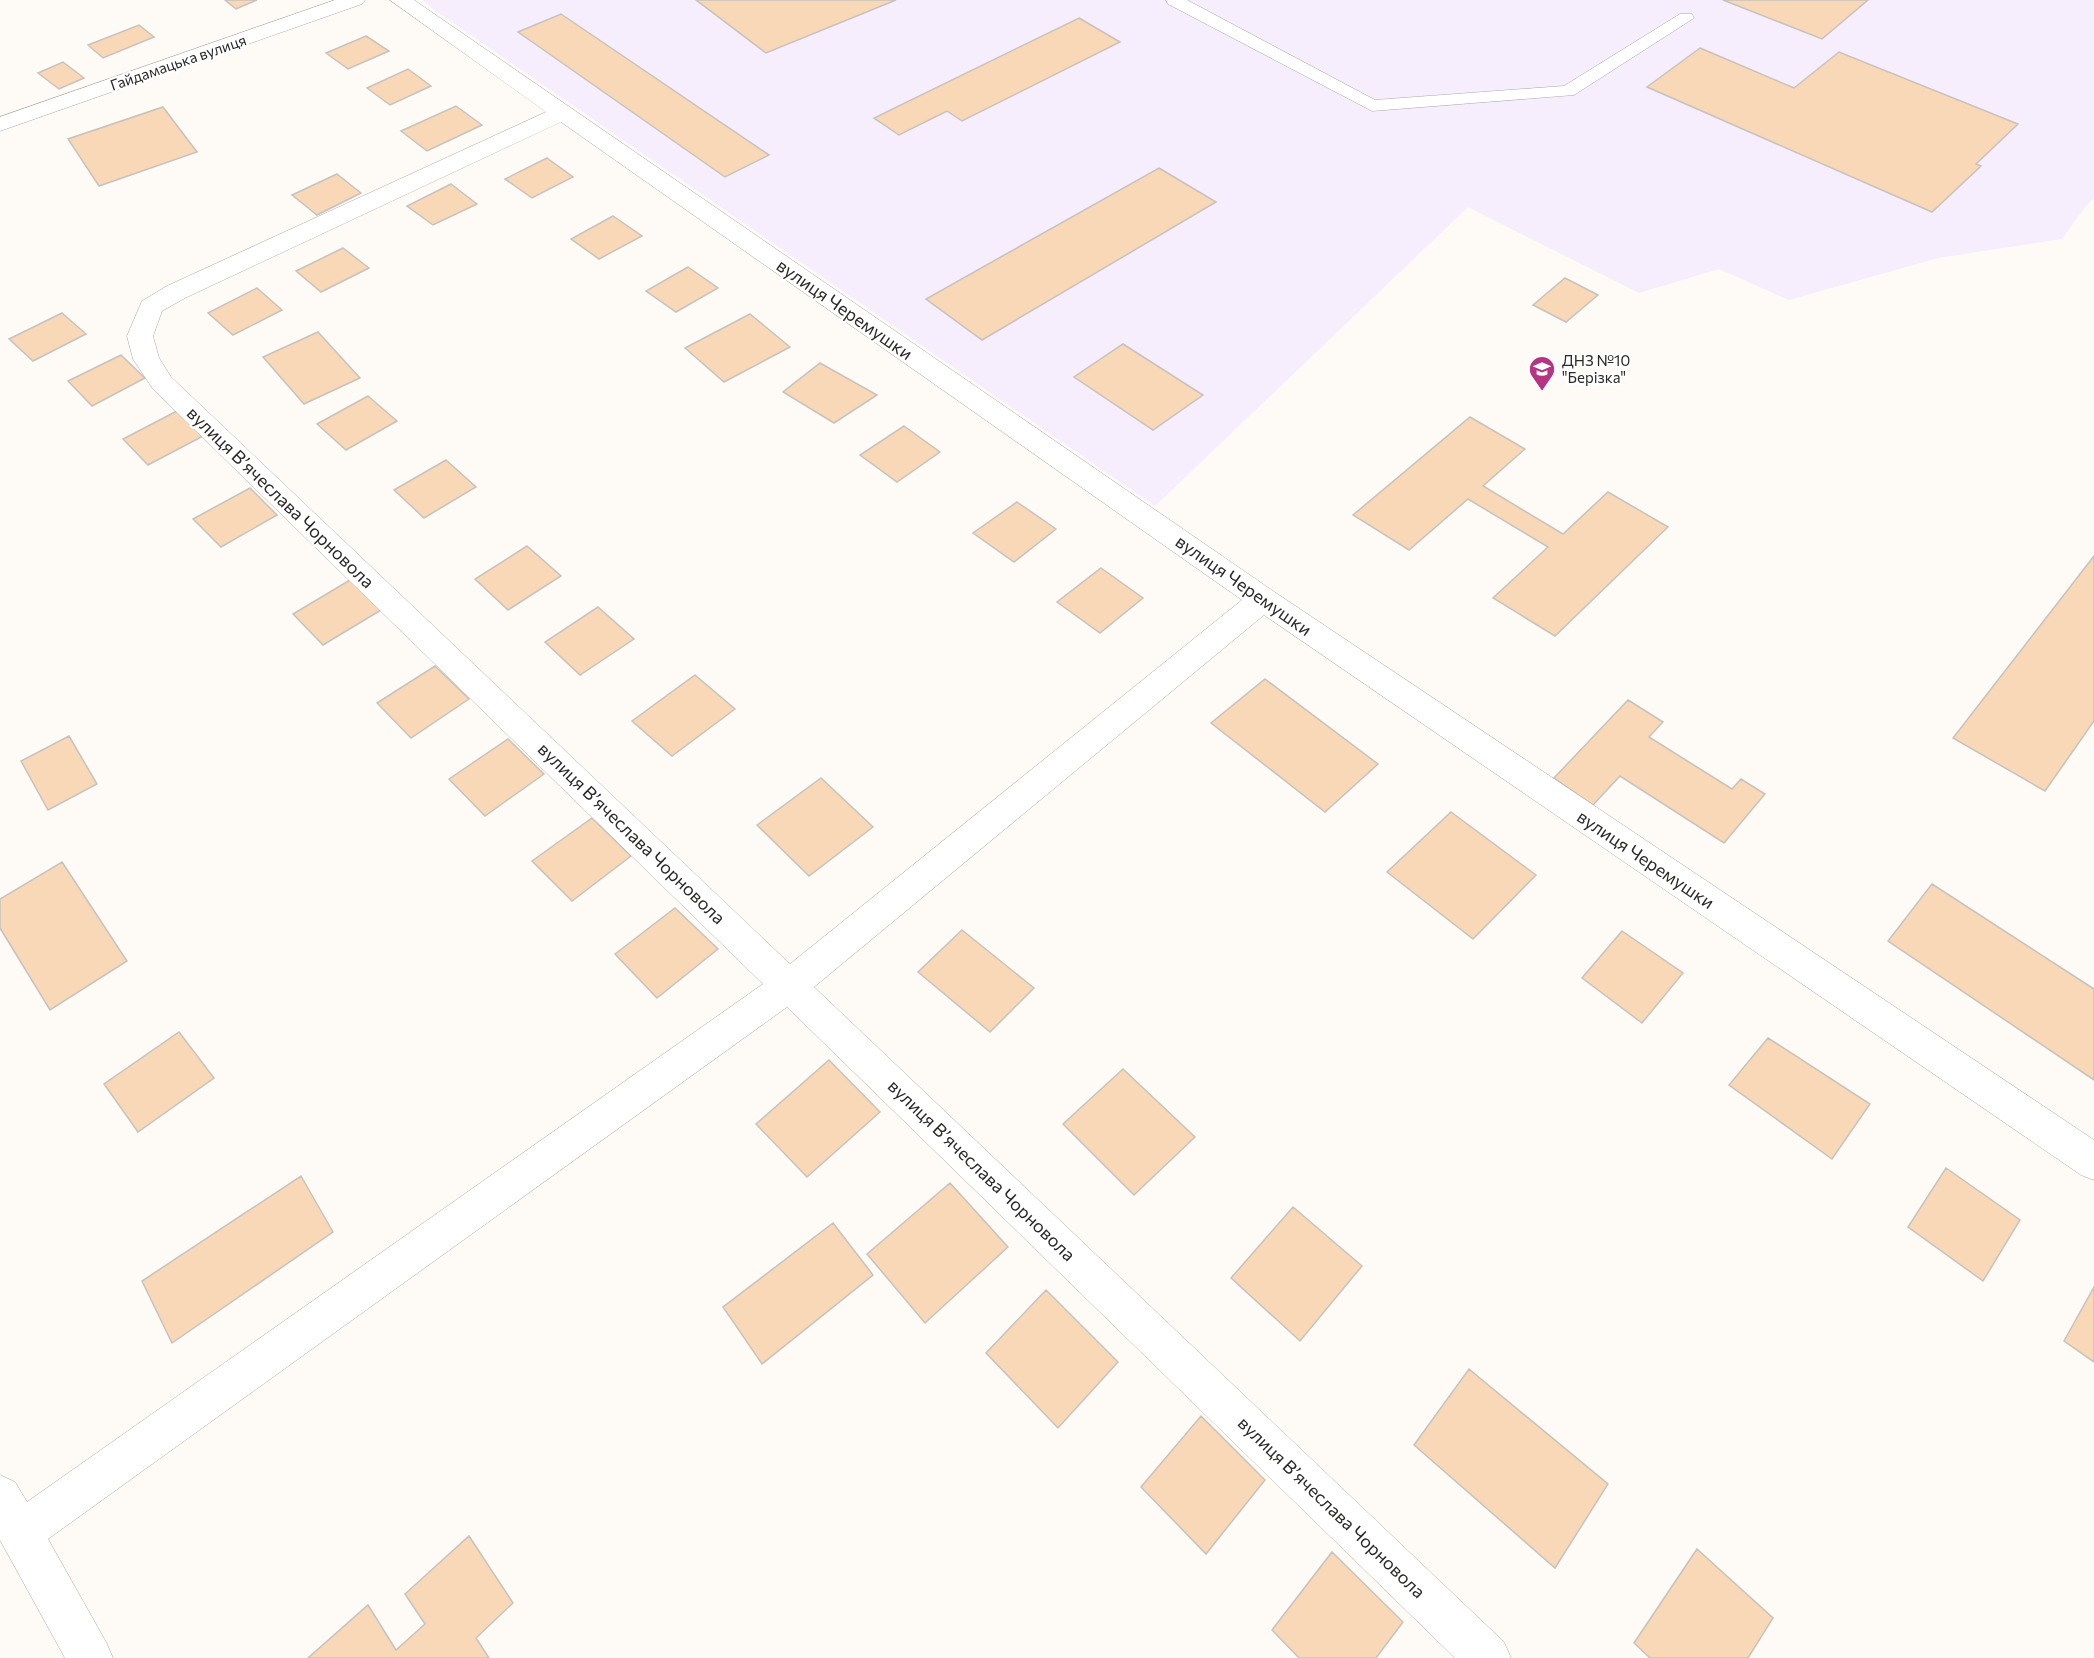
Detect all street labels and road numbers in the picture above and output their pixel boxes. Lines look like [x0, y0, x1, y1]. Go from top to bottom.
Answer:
street label: Гайдамацька вулиця [108, 30, 248, 94]
street label: вулиця Черемушки [773, 254, 917, 364]
street label: вулиця Вʼячеслава Чорновола [183, 402, 379, 592]
street label: вулиця Черемушки [1172, 530, 1316, 640]
street label: вулиця Вʼячеслава Чорновола [534, 738, 730, 928]
street label: вулиця Черемушки [1573, 805, 1719, 913]
street label: вулиця Вʼячеслава Чорновола [884, 1075, 1080, 1265]
street label: вулиця Вʼячеслава Чорновола [1234, 1412, 1430, 1602]

